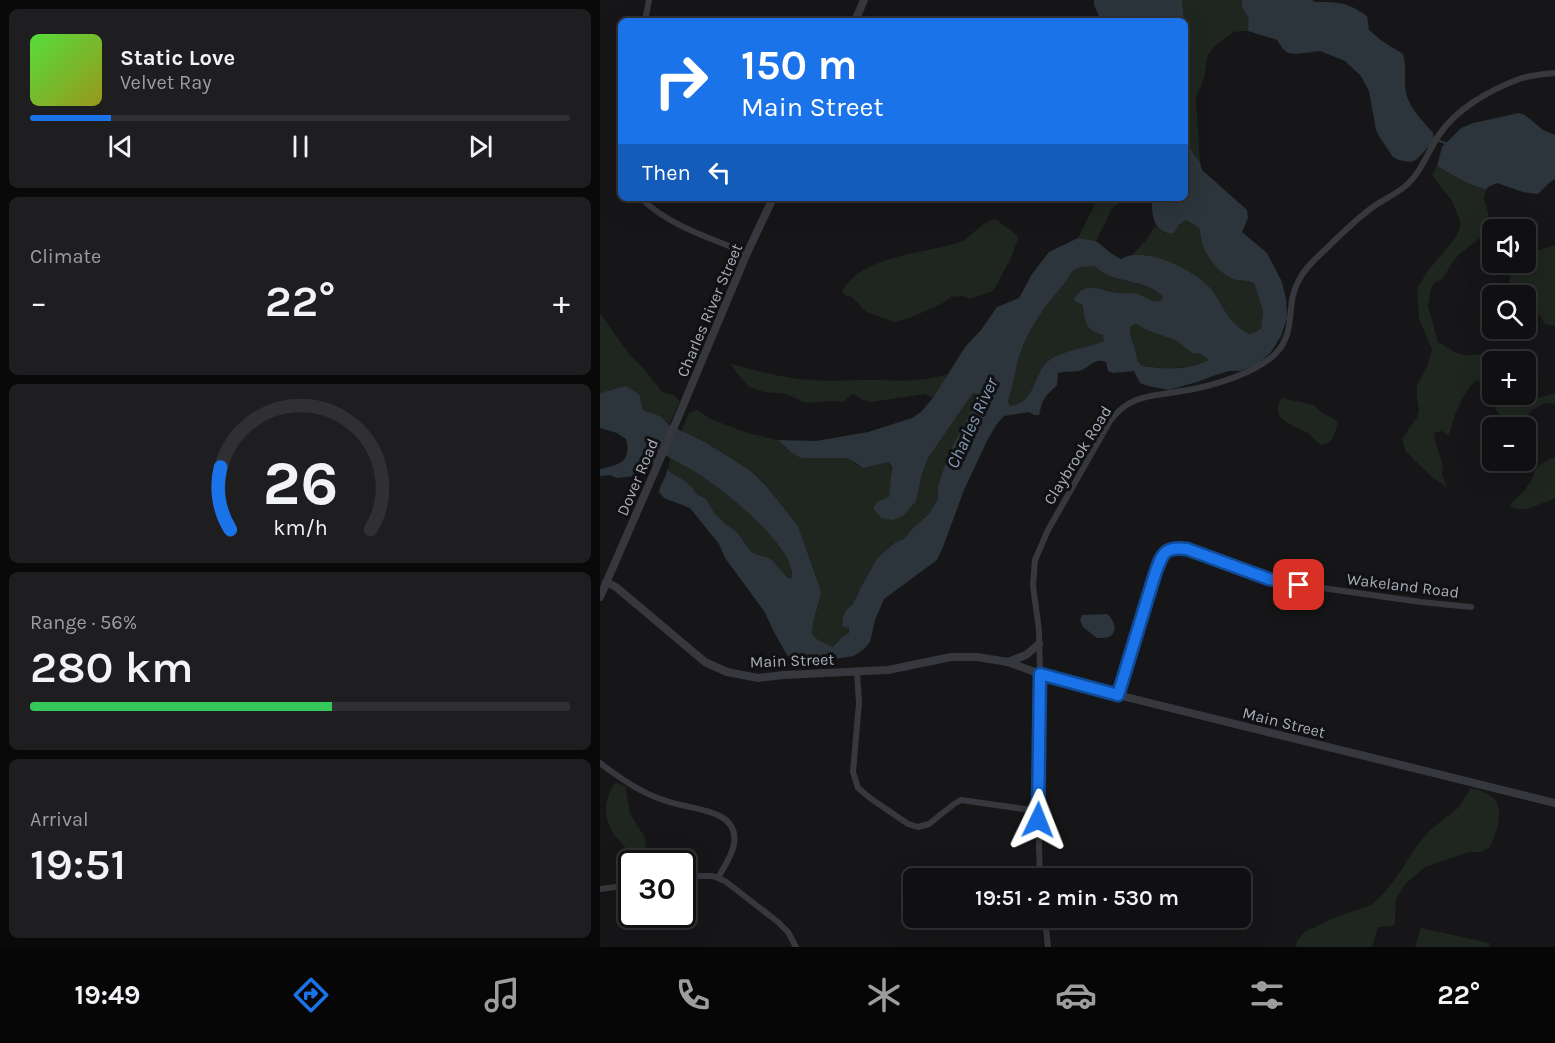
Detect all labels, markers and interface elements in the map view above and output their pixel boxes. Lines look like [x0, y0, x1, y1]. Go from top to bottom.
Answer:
text: 150 m [741, 40, 857, 90]
icon: right [642, 42, 720, 120]
text: Static Love [120, 45, 235, 71]
text: Velvet Ray [120, 71, 212, 94]
text: Main Street [741, 91, 884, 123]
icon: previous [104, 130, 137, 163]
icon: pause [284, 130, 317, 163]
icon: next [464, 130, 497, 163]
icon: left [703, 156, 736, 189]
text: Then [642, 160, 691, 186]
map controls [1482, 219, 1536, 471]
button: sound [1482, 219, 1536, 273]
street label: Charles River Street [673, 241, 746, 380]
text: Climate [30, 245, 101, 268]
text: 22° [265, 275, 335, 327]
text: − [30, 283, 47, 321]
text: + [553, 283, 570, 321]
button: search [1482, 285, 1536, 339]
button: + [1482, 351, 1536, 405]
water label: Charles River [941, 373, 1003, 472]
street label: Claybrook Road [1039, 402, 1115, 508]
button: − [1482, 417, 1536, 471]
street label: Dover Road [613, 436, 662, 519]
text: 26 [262, 448, 338, 521]
text: km/h [273, 516, 327, 541]
pin [1273, 559, 1324, 610]
icon: arrive [1282, 568, 1315, 601]
street label: Wakeland Road [1346, 569, 1460, 602]
text: Range · 56% [30, 611, 137, 634]
text: 280 km [30, 641, 194, 693]
street label: Main Street [749, 650, 835, 671]
street label: Main Street [1241, 703, 1327, 742]
position arrow [1006, 788, 1070, 852]
text: Arrival [30, 808, 89, 831]
text: 19:51 [30, 838, 126, 890]
speed limit sign: 30 [618, 850, 696, 928]
text: 19:51 · 2 min · 530 m [975, 885, 1179, 911]
icon: directions [290, 974, 332, 1016]
icon: music [481, 974, 523, 1016]
icon: phone [672, 974, 714, 1016]
icon: climate [863, 974, 905, 1016]
icon: car [1055, 974, 1097, 1016]
icon: filters [1246, 974, 1288, 1016]
text: 19:49 [75, 979, 141, 1011]
text: 22° [1437, 979, 1480, 1011]

